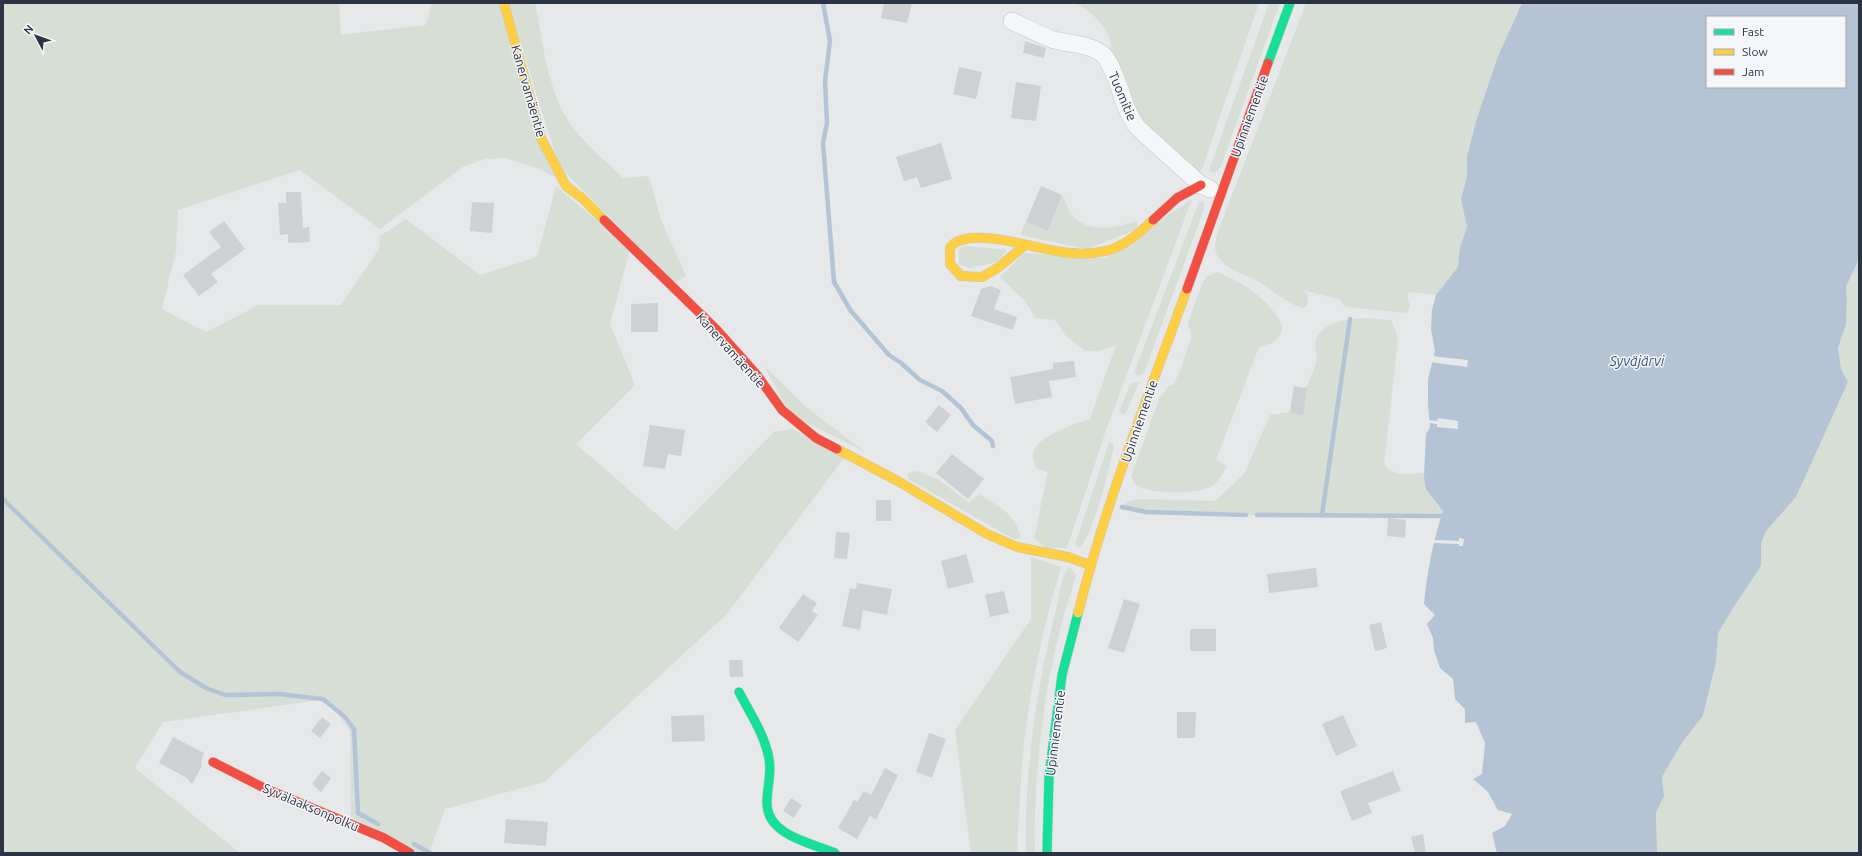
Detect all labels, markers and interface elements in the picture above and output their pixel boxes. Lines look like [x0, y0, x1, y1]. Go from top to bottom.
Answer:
north arrow [16, 16, 56, 56]
legend [1706, 16, 1846, 88]
text: N [21, 22, 36, 36]
text: Fast [1742, 25, 1764, 38]
street label: Kanervamäentie [509, 43, 549, 139]
text: Slow [1742, 45, 1768, 58]
text: Jam [1742, 65, 1764, 78]
street label: Tuomitie [1106, 69, 1140, 123]
street label: Upinniementie [1228, 73, 1270, 159]
street label: Kanervamäentie [694, 310, 768, 390]
water label: Syväjärvi [1609, 353, 1665, 369]
street label: Upinniementie [1118, 378, 1160, 464]
street label: Upinniementie [1043, 689, 1067, 777]
street label: Syvälaaksonpolku [261, 780, 361, 834]

